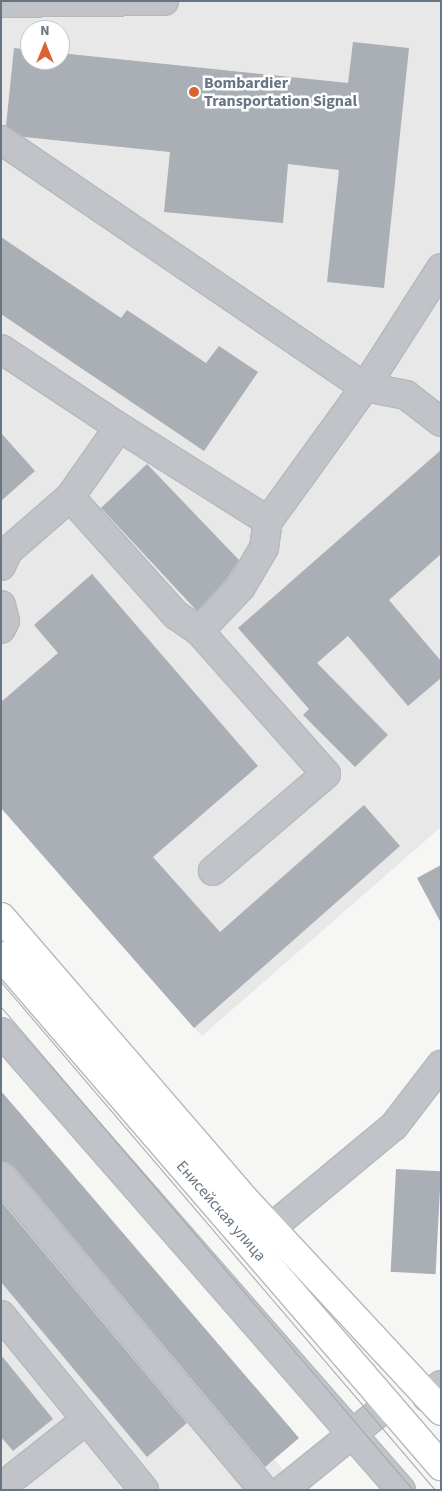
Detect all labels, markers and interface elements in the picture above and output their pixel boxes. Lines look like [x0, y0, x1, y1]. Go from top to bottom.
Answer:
north arrow [20, 20, 70, 70]
text: N [40, 21, 50, 41]
place label: Bombardier Transportation Signal [204, 73, 357, 111]
marker: Bombardier Transportation Signal [188, 86, 200, 98]
street label: Енисейская улица [172, 1157, 270, 1265]

